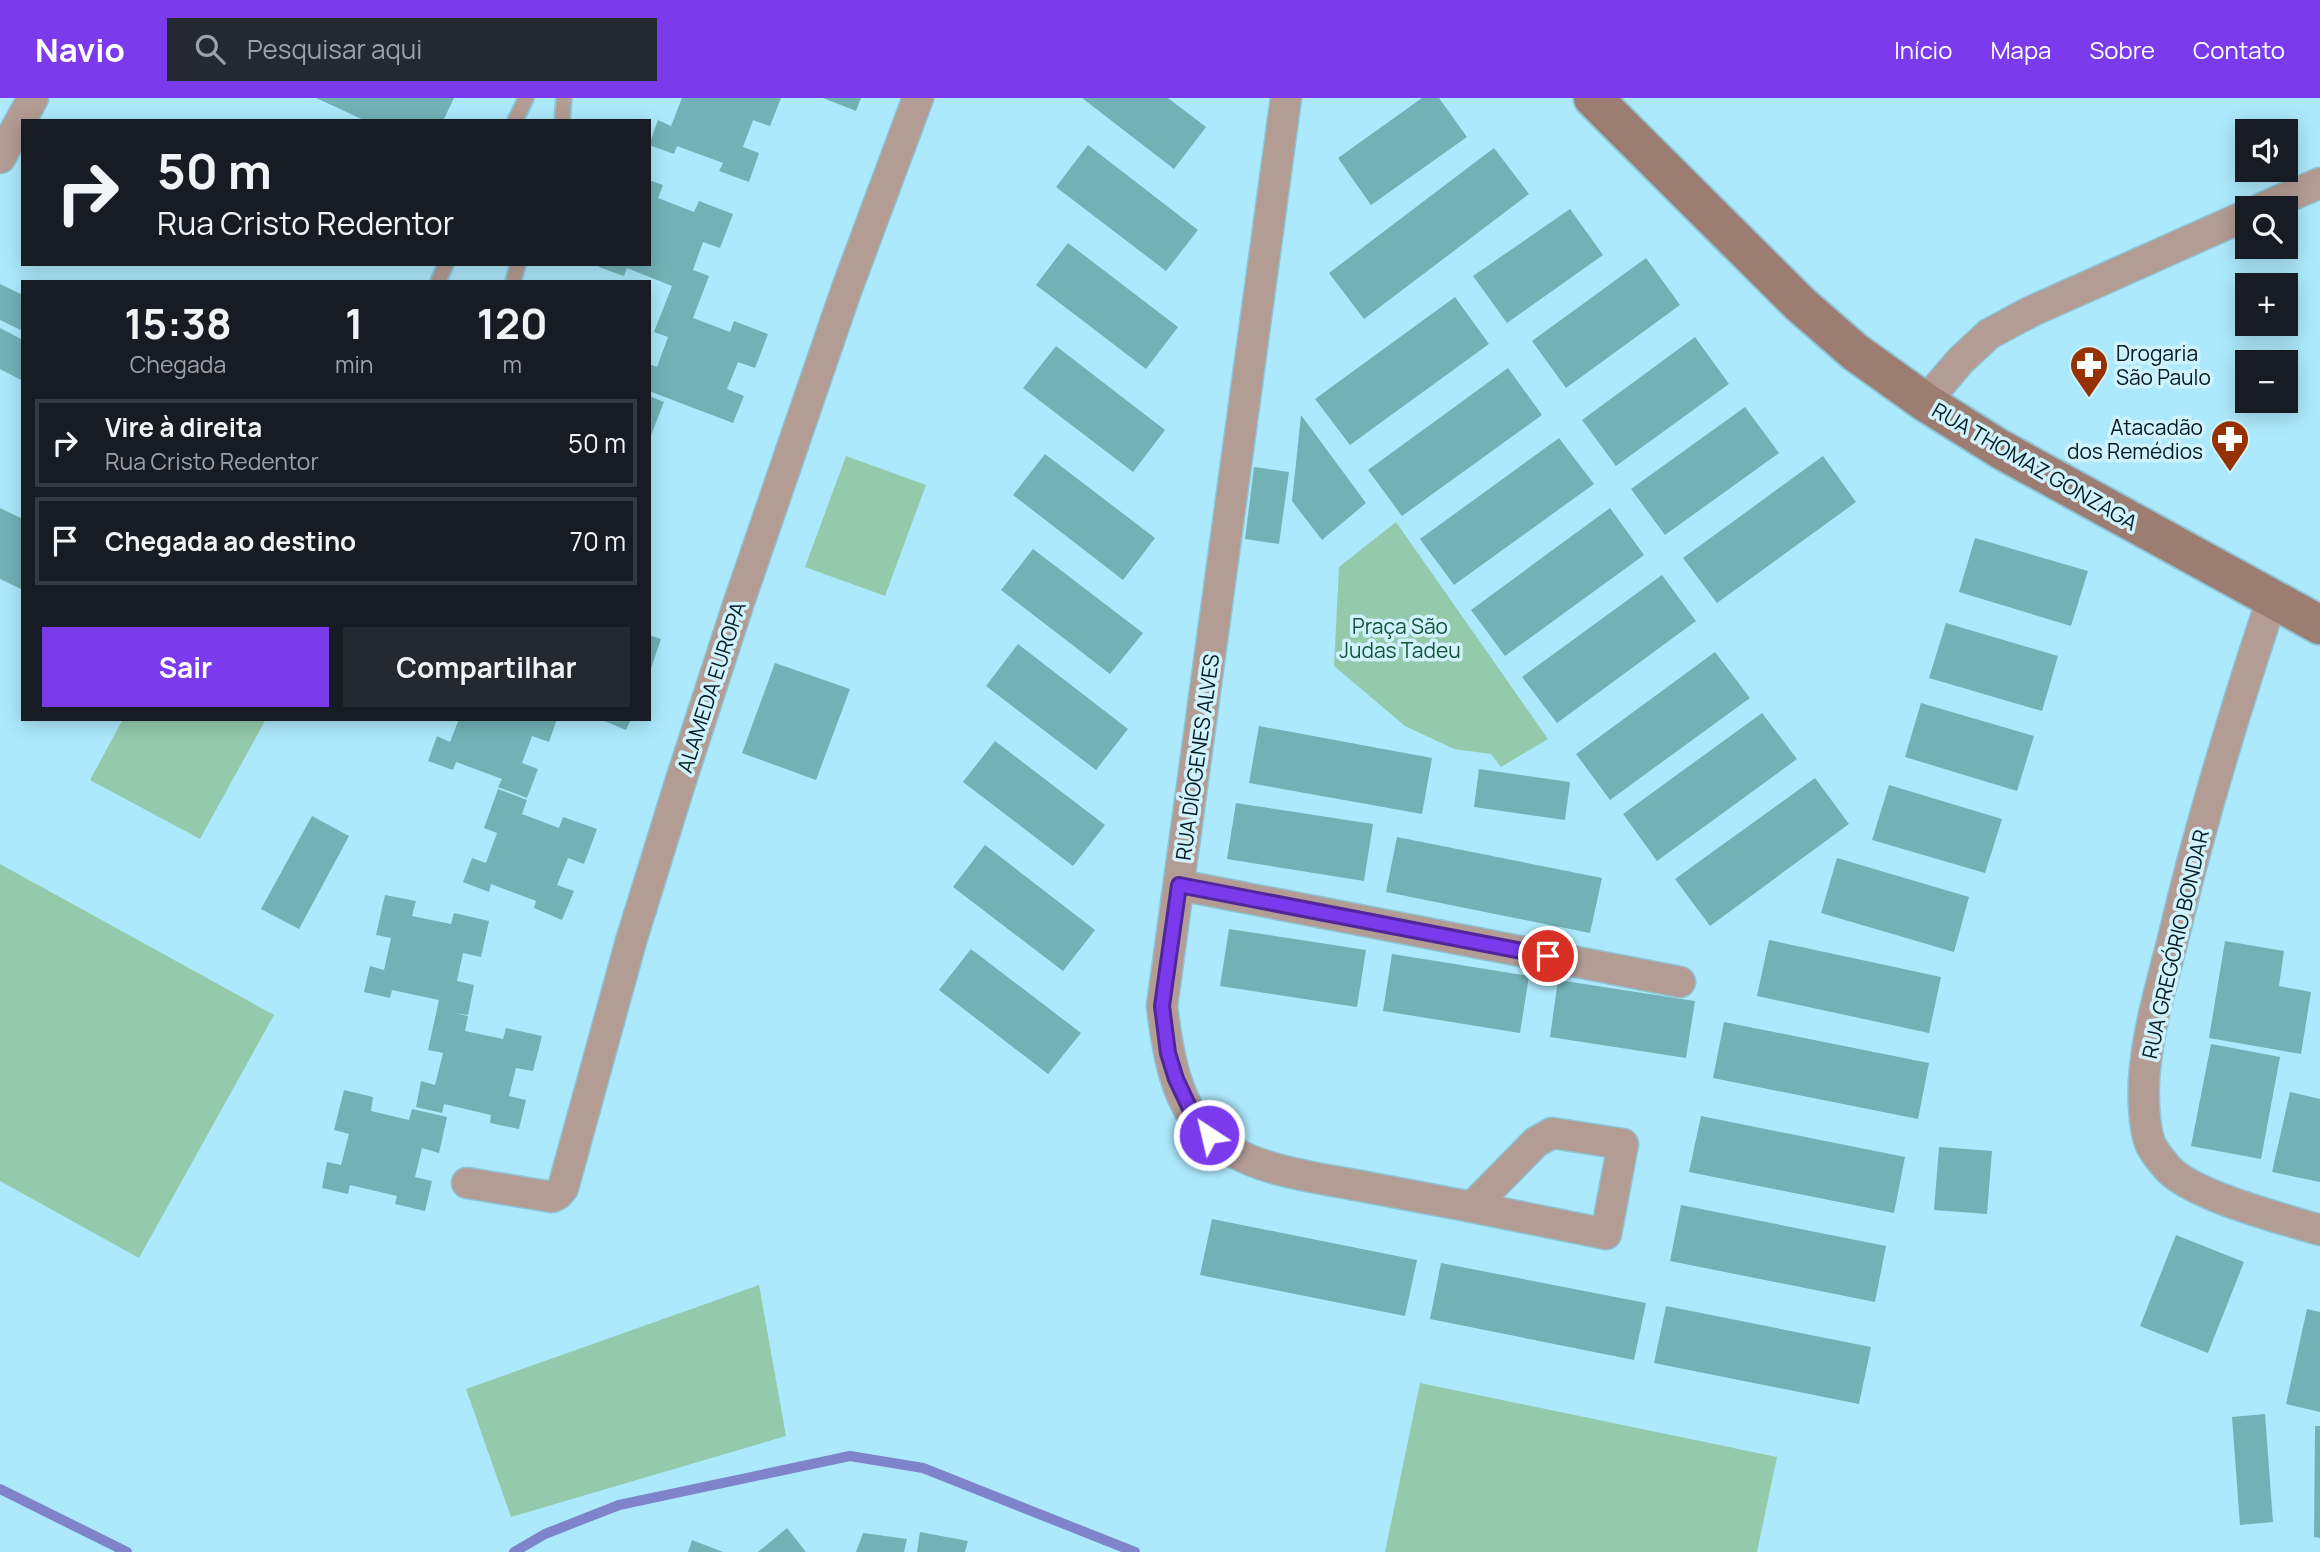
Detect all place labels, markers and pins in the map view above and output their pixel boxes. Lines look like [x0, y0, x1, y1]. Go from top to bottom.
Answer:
place label: Drogaria São Paulo [2116, 339, 2211, 391]
pharmacy icon: Drogaria São Paulo [2068, 344, 2110, 399]
place label: Atacadão dos Remédios [2067, 413, 2203, 465]
pharmacy icon: Atacadão dos Remédios [2209, 418, 2251, 473]
pin [1518, 926, 1578, 986]

